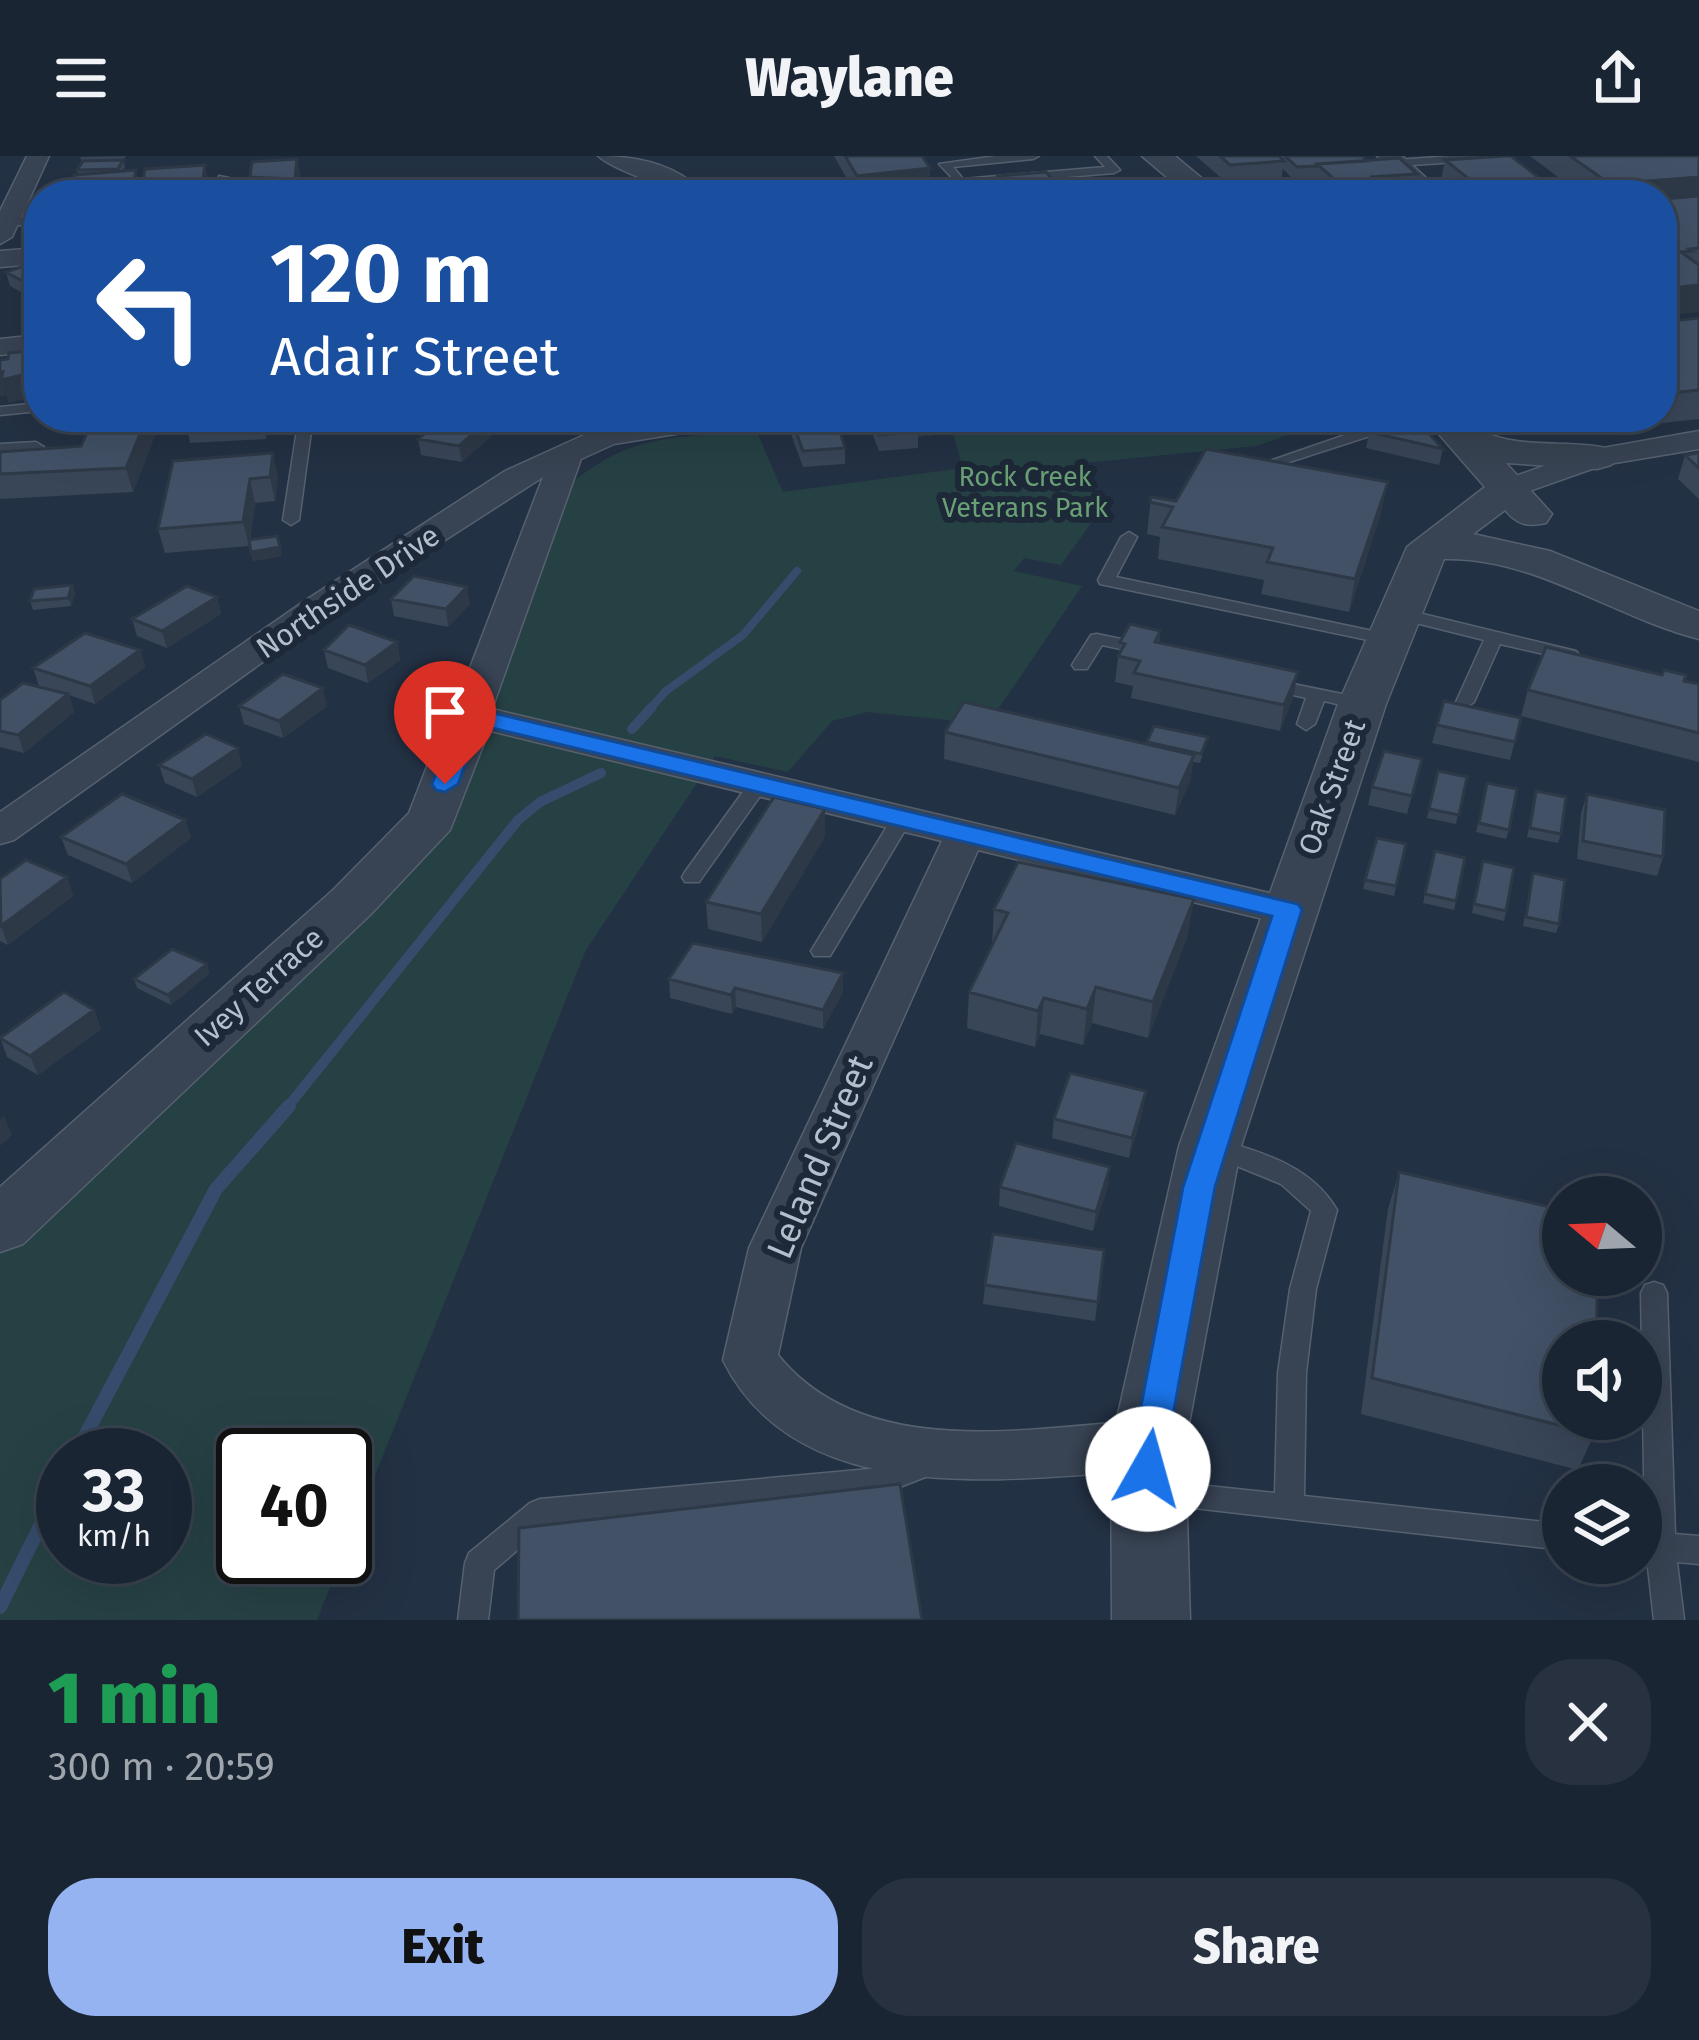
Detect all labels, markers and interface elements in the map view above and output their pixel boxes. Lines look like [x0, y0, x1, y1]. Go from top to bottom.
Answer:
icon: menu [48, 45, 114, 111]
icon: share [1585, 45, 1651, 111]
text: Waylane [745, 46, 954, 110]
text: 120 m [270, 223, 492, 324]
icon: left [72, 228, 228, 384]
text: Adair Street [270, 325, 560, 389]
park label: Rock Creek Veterans Park [942, 461, 1108, 524]
street label: Northside Drive [250, 518, 446, 666]
pin [394, 661, 496, 784]
icon: arrive [412, 679, 478, 745]
street label: Oak Street [1291, 714, 1373, 860]
street label: Ivey Terrace [187, 920, 331, 1054]
street label: Leland Street [757, 1049, 883, 1265]
north arrow [1542, 1176, 1662, 1296]
map controls [1542, 1176, 1662, 1584]
button: sound [1542, 1320, 1662, 1440]
position arrow [1085, 1406, 1211, 1532]
speed limit sign: 40 [216, 1428, 372, 1584]
text: 33 [83, 1455, 145, 1527]
button: layers [1542, 1464, 1662, 1584]
text: km/h [77, 1518, 151, 1554]
text: 1 min [48, 1656, 221, 1742]
button: close [1525, 1659, 1651, 1785]
text: 300 m · 20:59 [48, 1744, 275, 1790]
button: Exit [48, 1878, 838, 2016]
button: Share [862, 1878, 1651, 2016]

